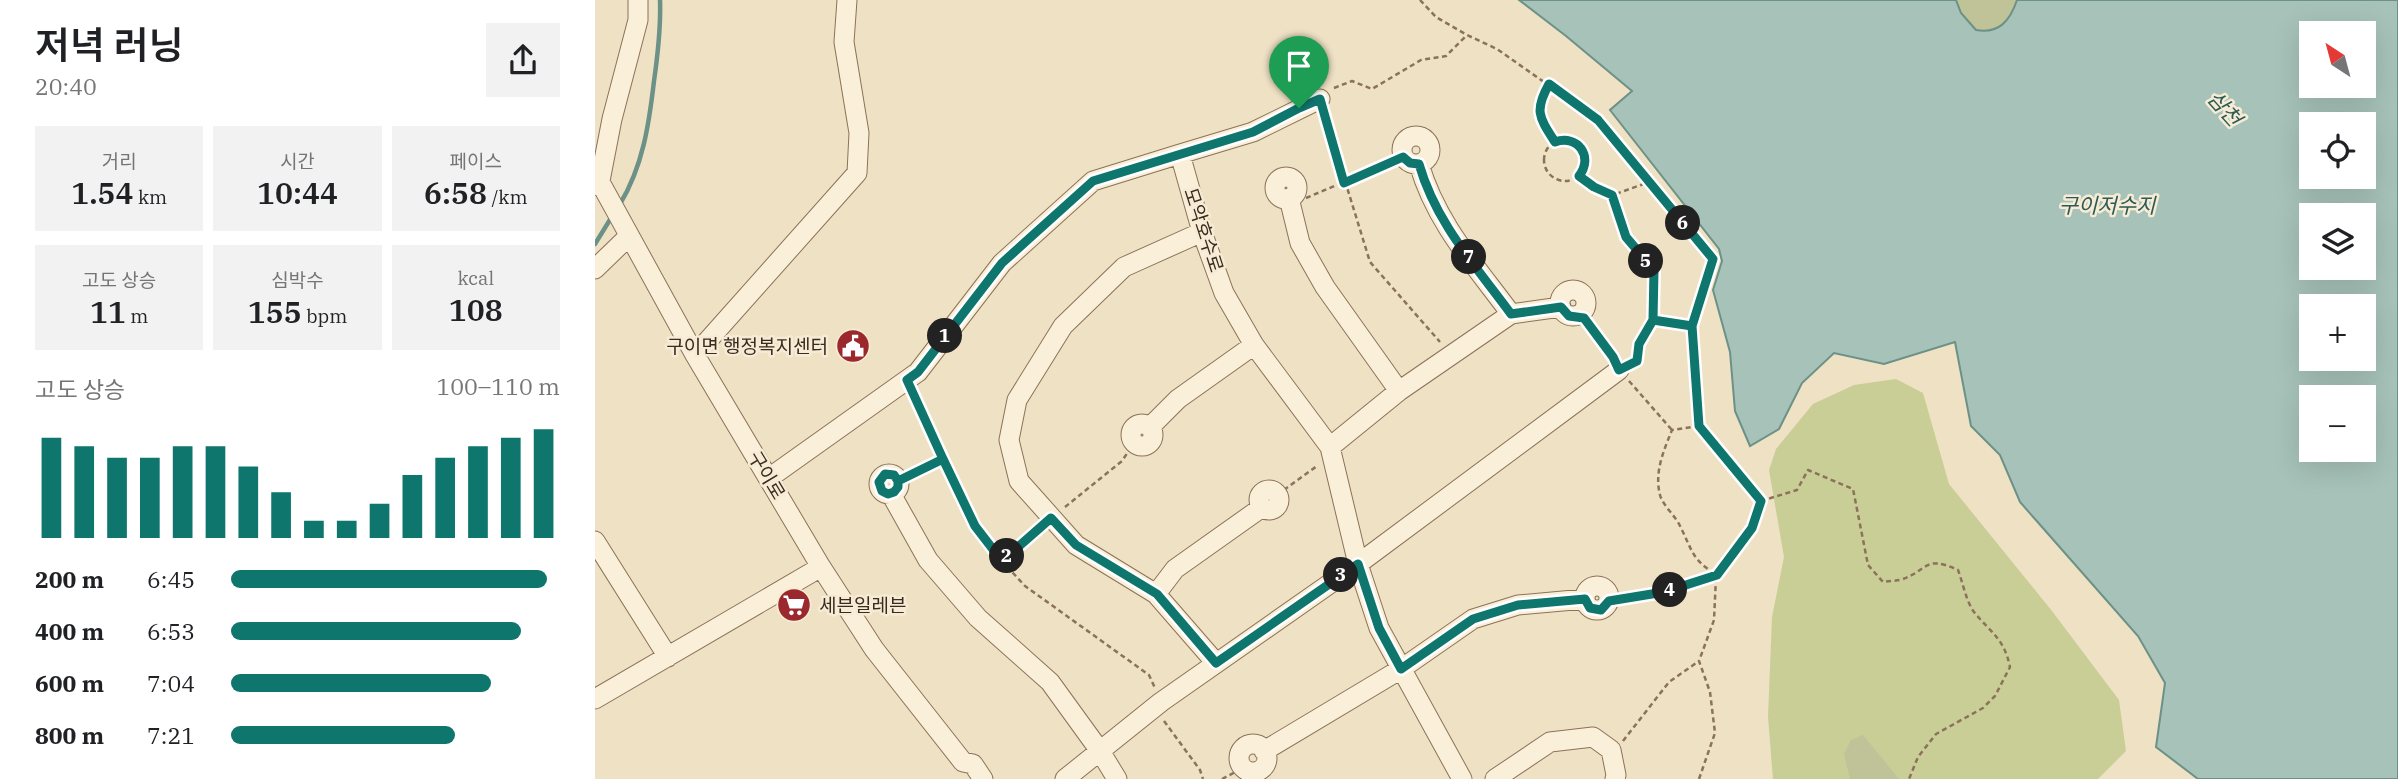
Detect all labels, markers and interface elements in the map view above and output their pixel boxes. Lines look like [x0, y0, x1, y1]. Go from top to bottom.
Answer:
text: 저녁 러닝 [35, 20, 184, 69]
north arrow [2299, 21, 2377, 98]
map controls [2299, 21, 2376, 462]
button: share [486, 23, 560, 97]
pin [1269, 36, 1329, 108]
icon: arrive [1280, 47, 1318, 85]
text: 20:40 [35, 71, 97, 101]
water label: 삼천 [2202, 84, 2250, 134]
button: locate [2299, 112, 2376, 189]
text: 거리 [102, 149, 137, 173]
text: 시간 [280, 149, 315, 173]
text: 페이스 [450, 149, 502, 173]
text: 1.54 [71, 173, 134, 212]
text: 10:44 [257, 173, 338, 212]
text: 6:58 [424, 173, 487, 212]
text: km [134, 185, 167, 209]
text: /km [487, 185, 528, 209]
street label: 모악호수로 [1179, 185, 1229, 275]
water label: 구이저수지 [2059, 191, 2157, 219]
button: layers [2299, 203, 2376, 280]
pin: 6 [1665, 206, 1701, 241]
text: 6 [1677, 210, 1688, 234]
pin: 7 [1451, 240, 1487, 274]
text: 7 [1463, 244, 1474, 268]
pin: 5 [1629, 244, 1663, 278]
text: 5 [1640, 248, 1651, 272]
text: kcal [458, 266, 494, 290]
text: 고도 상승 [82, 268, 156, 292]
text: 심박수 [271, 268, 324, 292]
text: 108 [449, 290, 503, 329]
text: 11 [90, 292, 126, 331]
text: 155 [248, 292, 302, 331]
button: + [2299, 294, 2376, 371]
text: m [126, 304, 148, 328]
text: bpm [302, 304, 347, 328]
pin: 1 [927, 318, 963, 354]
text: 1 [939, 323, 950, 347]
public building icon: 구이면 행정복지센터 [834, 327, 872, 365]
place label: 구이면 행정복지센터 [666, 334, 828, 358]
text: 100–110 m [436, 371, 560, 401]
text: 고도 상승 [35, 374, 125, 404]
button: − [2299, 385, 2376, 462]
street label: 구이로 [743, 446, 791, 504]
pin: 2 [989, 538, 1025, 574]
text: 2 [1001, 543, 1012, 567]
pin: 3 [1323, 558, 1359, 592]
text: 3 [1335, 562, 1346, 586]
text: 200 m [35, 564, 104, 594]
text: 6:45 [147, 564, 195, 594]
pin: 4 [1653, 572, 1687, 608]
text: 4 [1664, 577, 1675, 601]
supermarket icon: 세븐일레븐 [775, 586, 813, 624]
place label: 세븐일레븐 [819, 593, 906, 617]
text: 400 m [35, 616, 104, 646]
text: 6:53 [147, 616, 195, 646]
text: 600 m [35, 668, 104, 698]
text: 7:04 [147, 668, 195, 698]
text: 800 m [35, 720, 104, 750]
text: 7:21 [147, 720, 195, 750]

